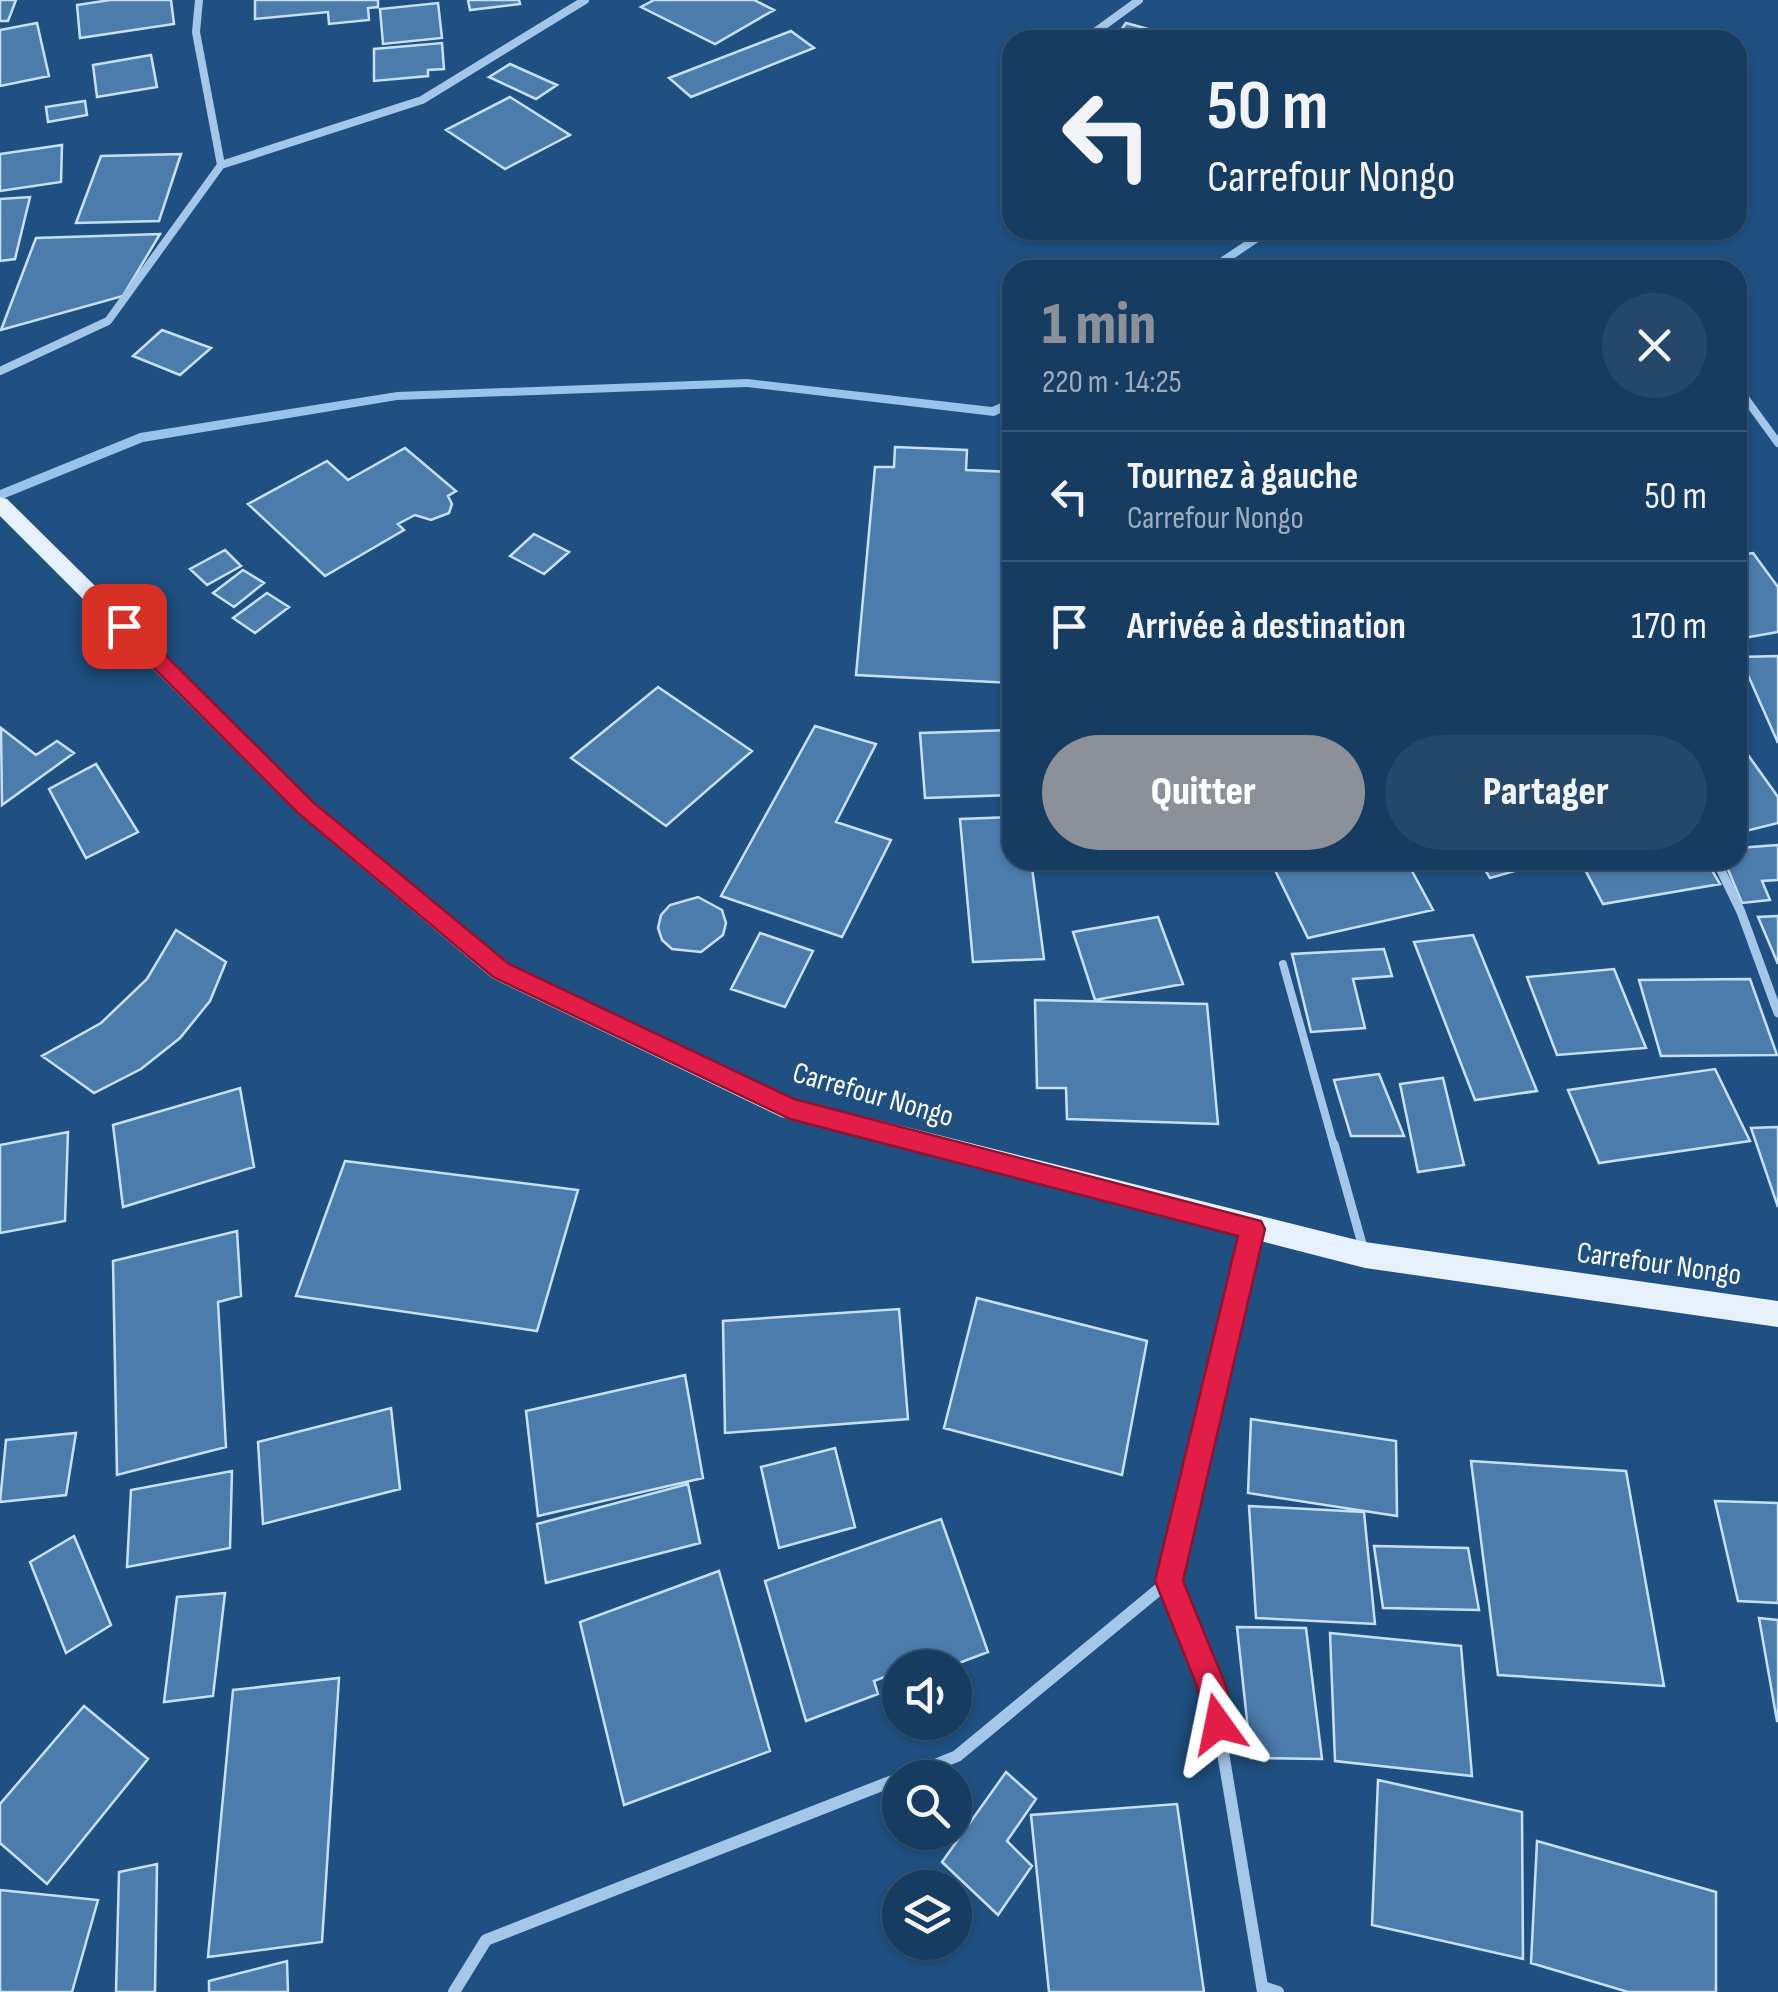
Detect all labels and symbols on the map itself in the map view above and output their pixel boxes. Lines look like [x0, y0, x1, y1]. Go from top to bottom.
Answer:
pin [82, 584, 167, 669]
street label: Carrefour Nongo [788, 1055, 958, 1135]
street label: Carrefour Nongo [1574, 1235, 1744, 1293]
position arrow [1166, 1672, 1270, 1776]

